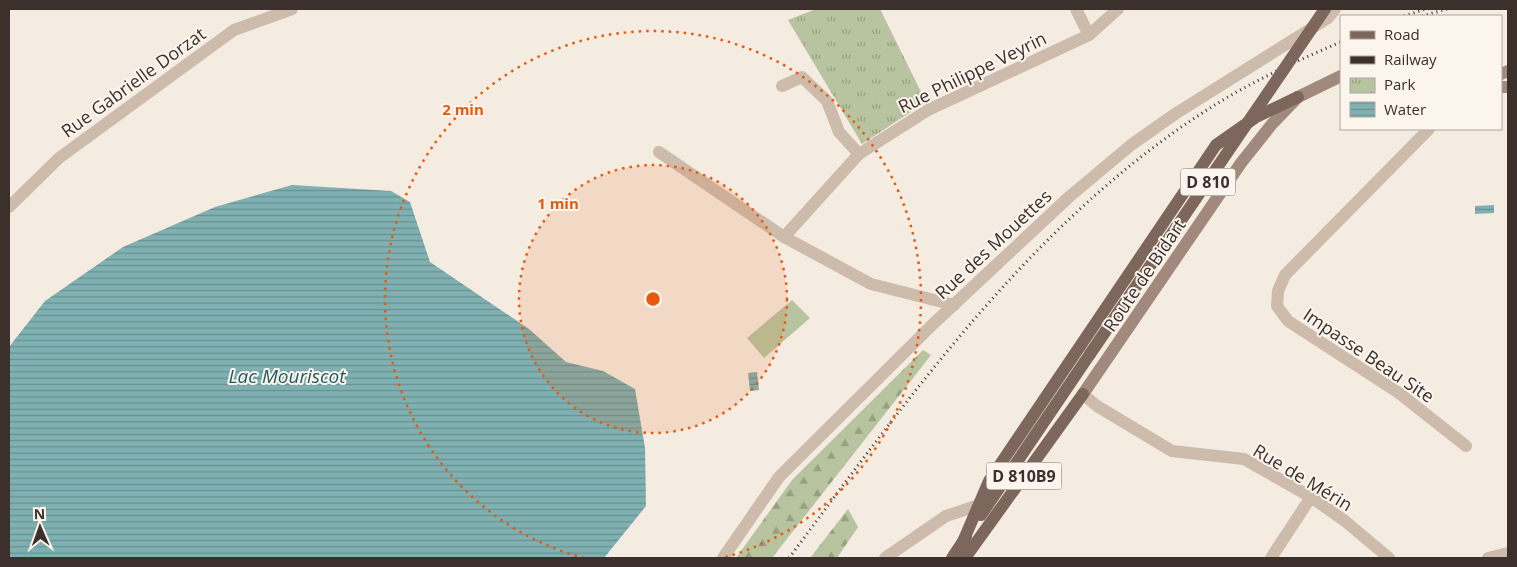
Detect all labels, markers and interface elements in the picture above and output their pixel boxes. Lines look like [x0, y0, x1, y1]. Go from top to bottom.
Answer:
legend [1340, 15, 1502, 130]
street label: Rue Gabrielle Dorzat [56, 21, 210, 143]
text: Road [1384, 24, 1420, 44]
street label: Rue Philippe Veyrin [894, 26, 1050, 118]
text: Railway [1384, 49, 1437, 69]
text: Park [1384, 74, 1415, 94]
text: 2 min [442, 99, 484, 119]
text: Water [1384, 99, 1426, 119]
road number: D 810 [1180, 168, 1236, 196]
street label: Rue des Mouettes [930, 184, 1056, 304]
text: 1 min [537, 193, 579, 213]
street label: Route de Bidart [1097, 214, 1191, 336]
centre of rings [644, 290, 662, 308]
street label: Impasse Beau Site [1299, 302, 1439, 408]
water label: Lac Mouriscot [228, 363, 346, 389]
street label: Rue de Mérin [1249, 438, 1357, 516]
road number: D 810B9 [986, 462, 1062, 490]
north arrow [15, 502, 65, 552]
text: N [34, 504, 46, 523]

